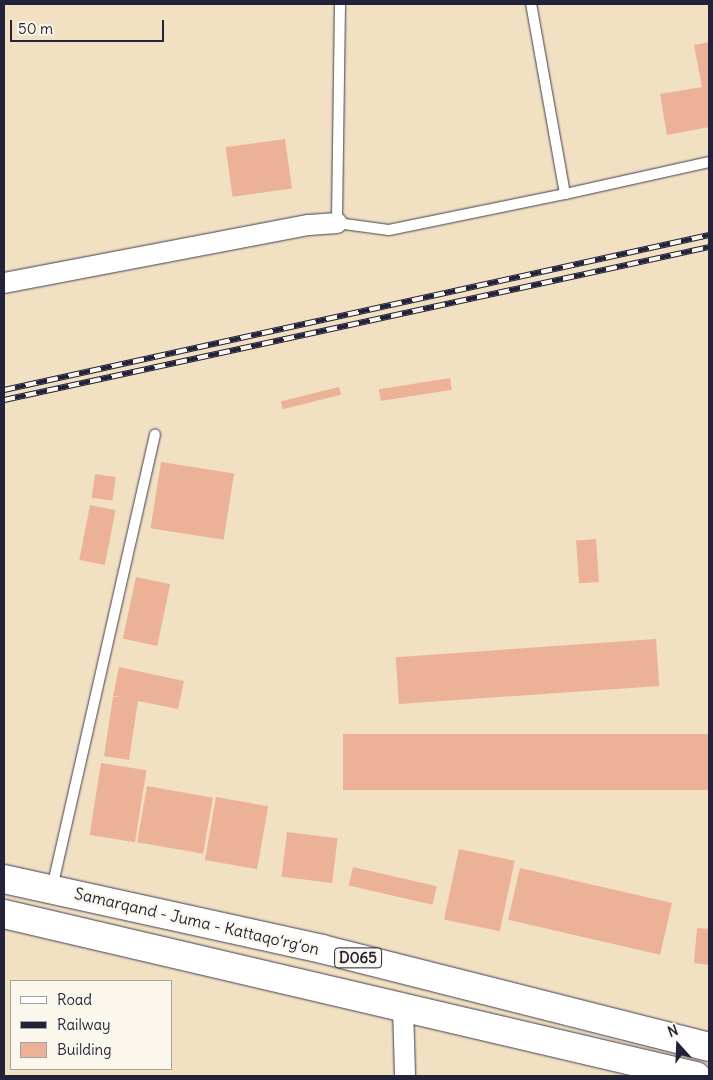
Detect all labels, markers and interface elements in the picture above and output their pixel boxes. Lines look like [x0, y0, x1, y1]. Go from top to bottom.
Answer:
scale bar [12, 10, 166, 42]
text: 50 m [18, 19, 53, 38]
street label: Samarqand - Juma - Kattaqo‘rg‘on [73, 883, 321, 959]
road number: D065 [333, 946, 383, 970]
legend [10, 980, 172, 1070]
text: Road [57, 990, 92, 1009]
text: Railway [57, 1015, 111, 1034]
north arrow [653, 1020, 703, 1070]
text: N [665, 1021, 680, 1041]
text: Building [57, 1040, 112, 1059]

